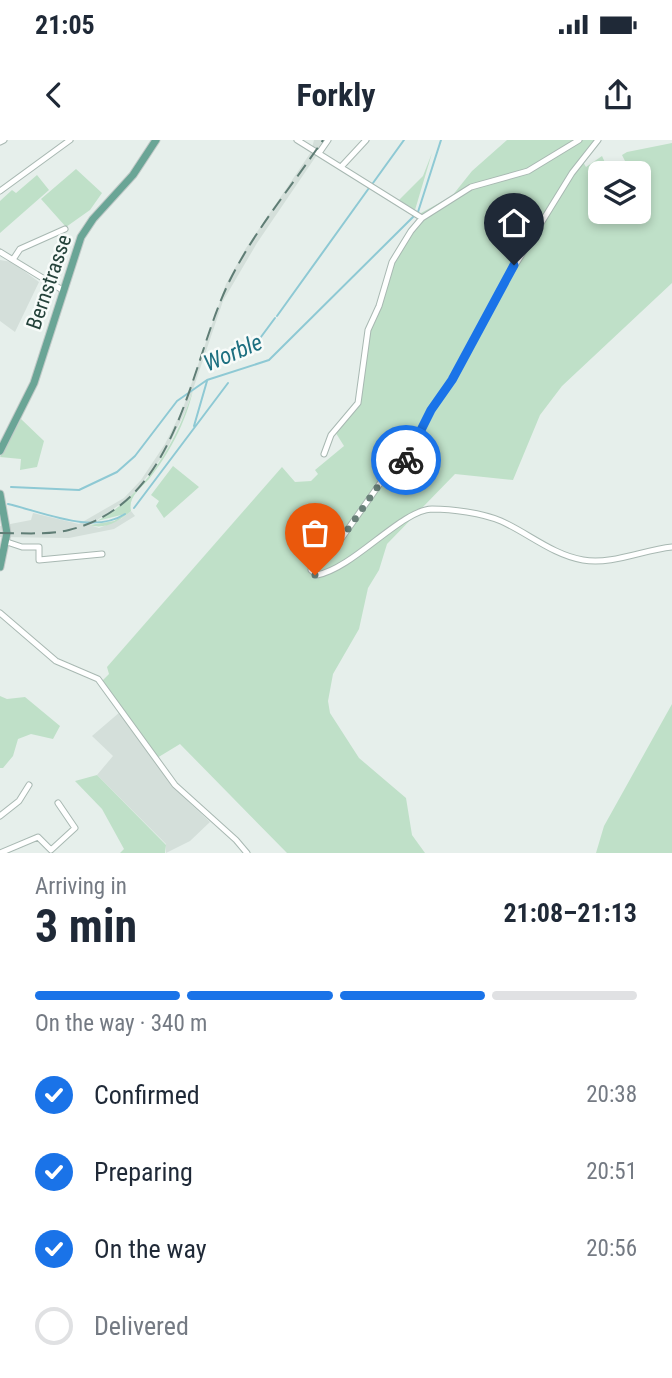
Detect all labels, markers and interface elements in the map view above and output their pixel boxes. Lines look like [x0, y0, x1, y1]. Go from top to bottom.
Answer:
text: 21:05 [35, 10, 95, 40]
icon: back [35, 76, 73, 114]
text: Forkly [296, 76, 376, 114]
icon: share [599, 76, 637, 114]
map controls [588, 161, 651, 224]
button: layers [588, 161, 651, 224]
pin [484, 193, 544, 265]
icon: home [495, 204, 533, 242]
street label: Bernstrasse [22, 231, 76, 333]
water label: Worble [200, 329, 266, 377]
courier [371, 425, 441, 495]
icon: bike [387, 441, 425, 479]
pin [285, 503, 345, 575]
icon: bag [296, 514, 334, 552]
text: Arriving in [35, 873, 127, 900]
text: 21:08–21:13 [503, 898, 637, 928]
text: 3 min [35, 899, 137, 953]
text: On the way · 340 m [35, 1010, 207, 1037]
icon: check [35, 1076, 73, 1114]
text: Confirmed [94, 1080, 200, 1110]
text: 20:38 [586, 1081, 637, 1108]
icon: check [35, 1153, 73, 1191]
text: Preparing [94, 1157, 193, 1187]
text: 20:51 [586, 1158, 637, 1185]
icon: check [35, 1230, 73, 1268]
text: On the way [94, 1234, 207, 1264]
text: 20:56 [586, 1235, 637, 1262]
text: Delivered [94, 1311, 189, 1341]

